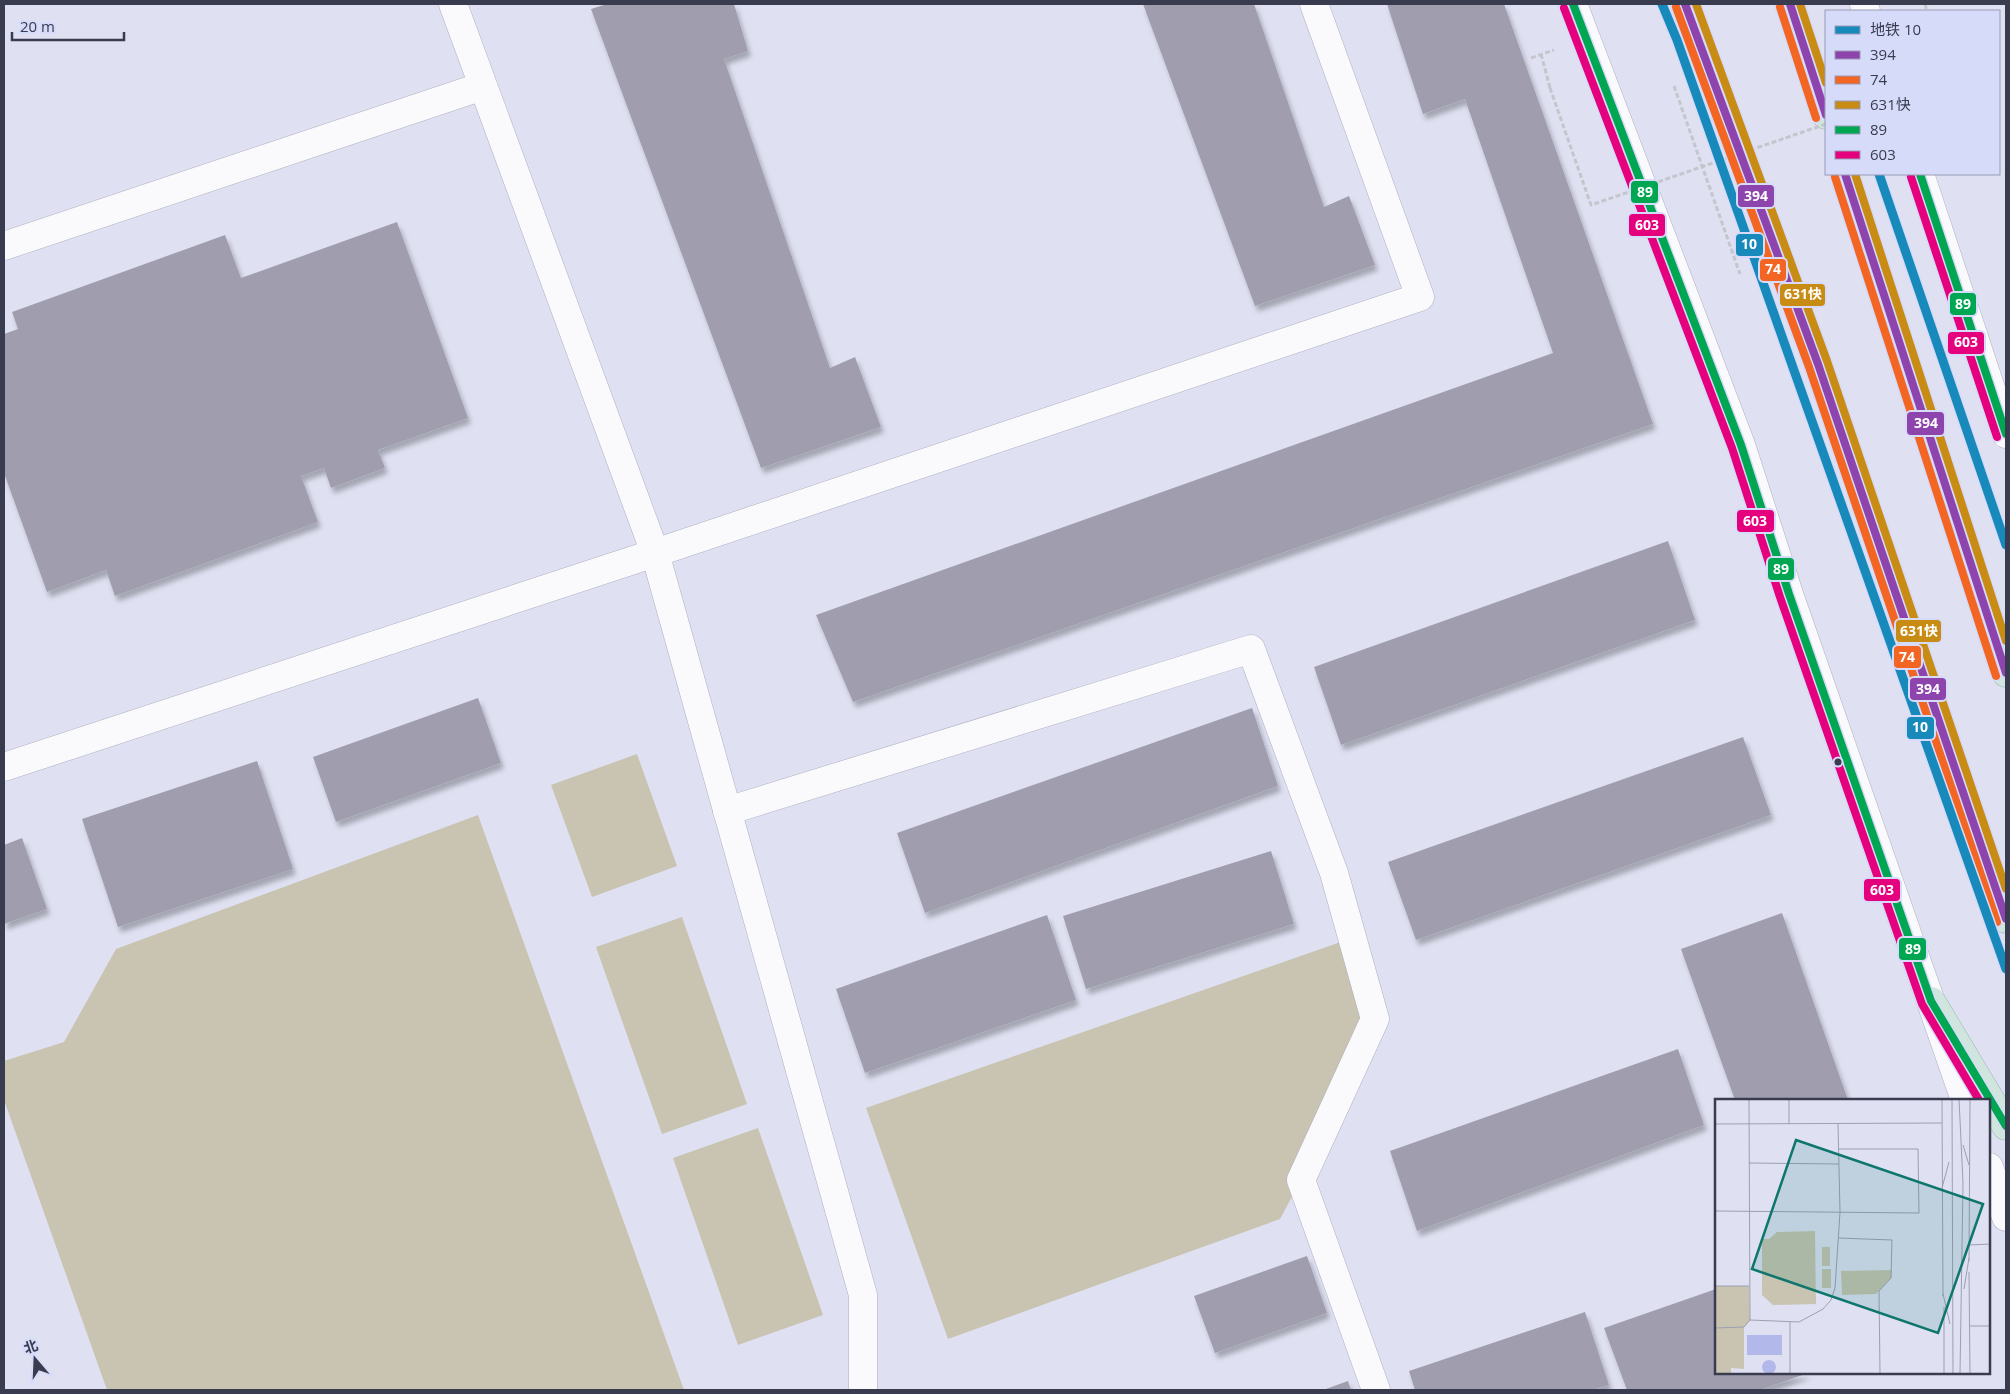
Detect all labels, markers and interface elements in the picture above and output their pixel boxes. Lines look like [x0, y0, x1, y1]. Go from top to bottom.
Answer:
scale bar [12, 10, 125, 42]
legend [1825, 10, 2000, 175]
text: 20 m [20, 16, 55, 36]
text: 地铁 10 [1870, 19, 1921, 39]
text: 394 [1870, 44, 1896, 64]
text: 74 [1870, 69, 1888, 89]
text: 631快 [1870, 94, 1911, 114]
text: 89 [1870, 119, 1887, 139]
text: 603 [1870, 144, 1896, 164]
line badge: 89 [1630, 180, 1659, 204]
text: 89 [1637, 182, 1653, 201]
line badge: 394 [1737, 184, 1775, 208]
text: 394 [1744, 186, 1768, 205]
line badge: 603 [1628, 213, 1666, 237]
text: 603 [1635, 215, 1659, 234]
line badge: 10 [1735, 233, 1764, 257]
text: 10 [1741, 234, 1757, 253]
line badge: 74 [1759, 258, 1787, 282]
text: 74 [1765, 259, 1781, 278]
line badge: 631快 [1779, 283, 1826, 307]
text: 631快 [1784, 284, 1822, 303]
line badge: 89 [1949, 292, 1977, 316]
text: 89 [1955, 294, 1971, 313]
line badge: 603 [1947, 331, 1985, 355]
text: 603 [1954, 332, 1978, 351]
line badge: 394 [1906, 411, 1945, 436]
text: 394 [1914, 413, 1938, 432]
line badge: 603 [1736, 509, 1775, 533]
text: 603 [1743, 511, 1767, 530]
line badge: 89 [1767, 557, 1795, 581]
text: 89 [1773, 559, 1789, 578]
line badge: 631快 [1895, 619, 1942, 643]
text: 631快 [1900, 621, 1938, 640]
line badge: 74 [1893, 645, 1922, 669]
text: 74 [1899, 647, 1915, 666]
line badge: 394 [1909, 677, 1947, 701]
text: 394 [1916, 679, 1940, 698]
line badge: 10 [1906, 716, 1935, 740]
text: 10 [1912, 717, 1928, 736]
unlabelled marker [1833, 757, 1843, 767]
line badge: 603 [1863, 878, 1901, 902]
text: 603 [1870, 880, 1894, 899]
line badge: 89 [1898, 937, 1927, 961]
text: 89 [1905, 939, 1921, 958]
inset map [1715, 1099, 1990, 1374]
north arrow [10, 1334, 60, 1384]
text: 北 [21, 1335, 40, 1357]

